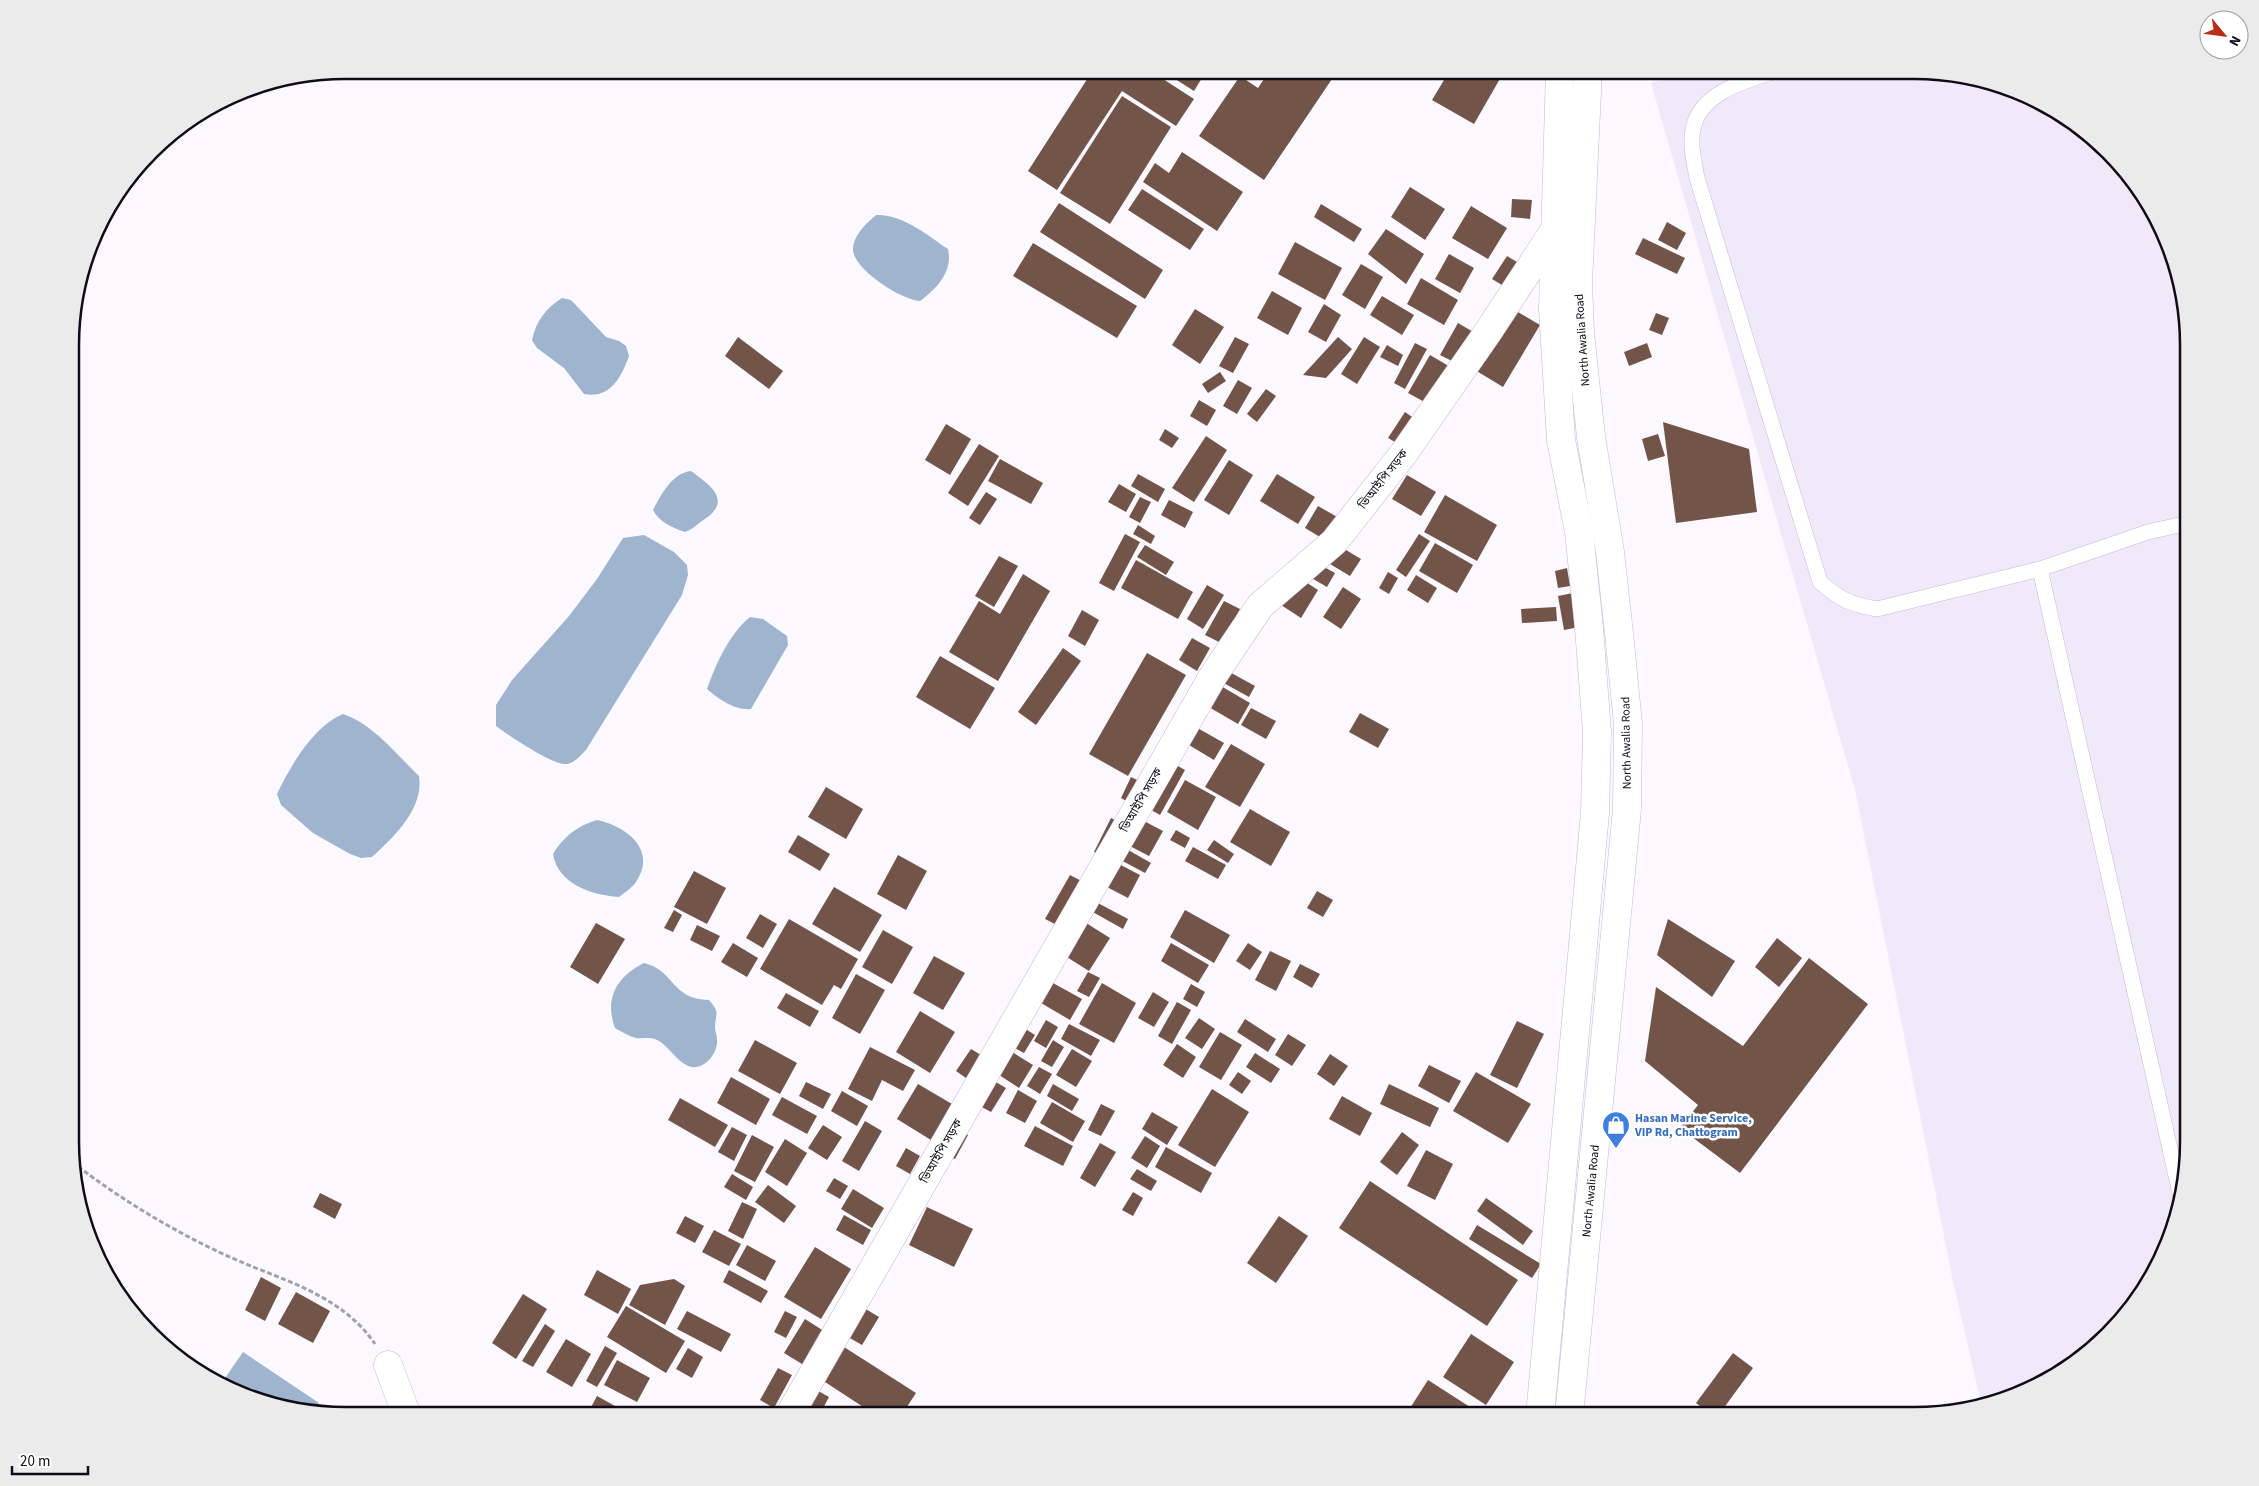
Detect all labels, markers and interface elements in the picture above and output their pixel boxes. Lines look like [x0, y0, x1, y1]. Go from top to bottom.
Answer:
north arrow [2199, 10, 2249, 60]
text: N [2223, 32, 2245, 50]
street label: North Awalia Road [1571, 293, 1594, 387]
street label: ভিআইপি সড়ক [1354, 446, 1412, 514]
street label: North Awalia Road [1617, 697, 1636, 789]
street label: ভিআইপি সড়ক [1116, 765, 1167, 836]
shop icon: Hasan Marine Service, VIP Rd, Chattogram [1601, 1110, 1631, 1149]
place label: Hasan Marine Service, VIP Rd, Chattogram [1634, 1110, 1752, 1141]
street label: ভিআইপি সড়ক [916, 1116, 967, 1187]
street label: North Awalia Road [1578, 1144, 1604, 1238]
scale bar [12, 1444, 89, 1476]
text: 20 m [20, 1451, 50, 1472]

